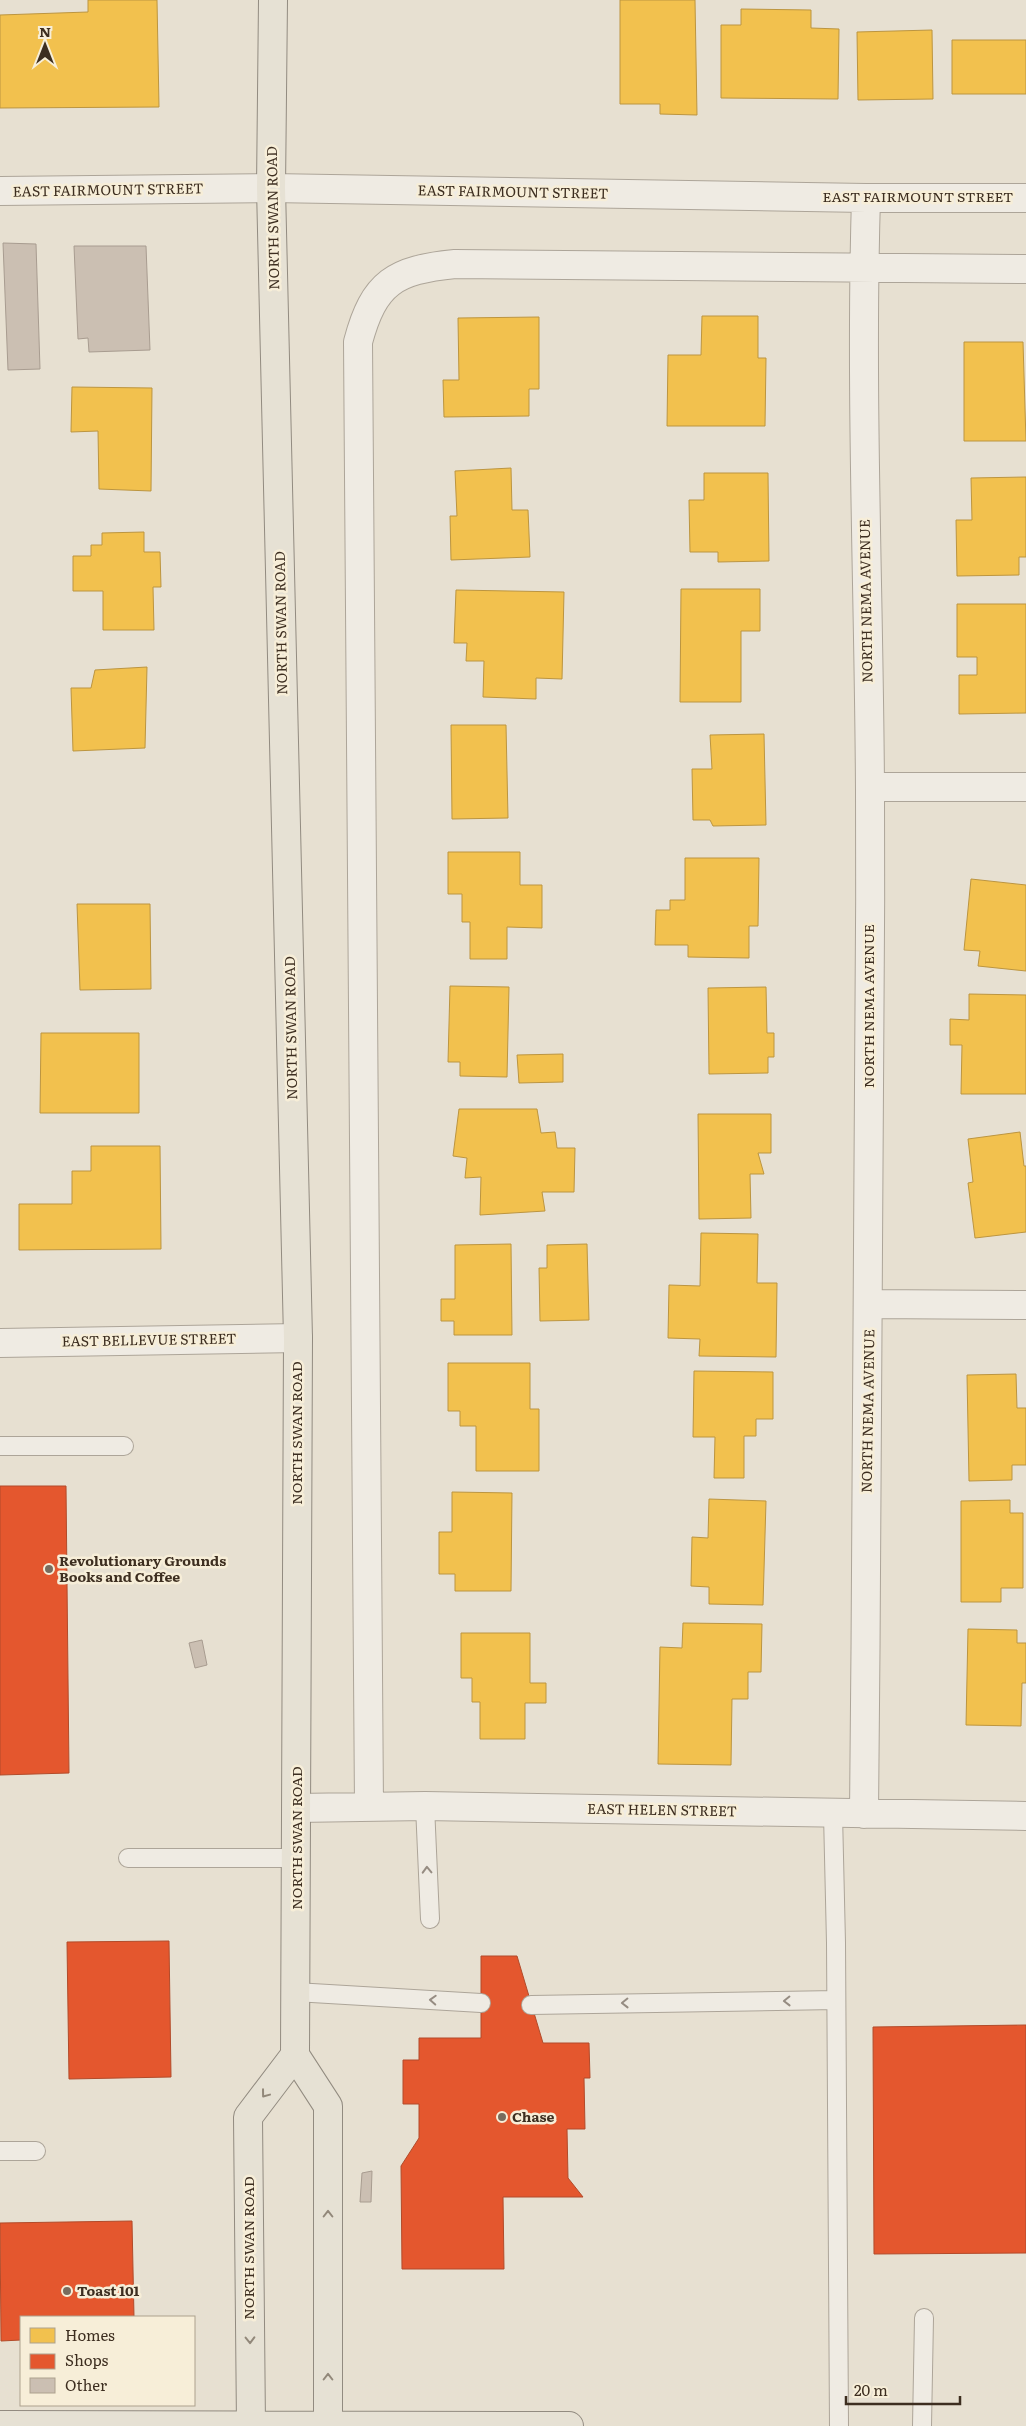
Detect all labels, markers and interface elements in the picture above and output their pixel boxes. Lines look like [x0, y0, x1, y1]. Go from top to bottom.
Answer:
north arrow [20, 20, 70, 70]
text: N [39, 21, 51, 41]
street label: NORTH SWAN ROAD [261, 146, 283, 290]
street label: EAST FAIRMOUNT STREET [12, 177, 204, 201]
street label: EAST FAIRMOUNT STREET [417, 179, 609, 203]
street label: EAST FAIRMOUNT STREET [823, 186, 1013, 206]
street label: NORTH NEMA AVENUE [854, 519, 876, 683]
street label: NORTH SWAN ROAD [269, 551, 291, 695]
street label: NORTH NEMA AVENUE [858, 924, 878, 1088]
street label: NORTH SWAN ROAD [279, 956, 301, 1100]
street label: EAST BELLEVUE STREET [61, 1327, 237, 1351]
street label: NORTH NEMA AVENUE [856, 1329, 878, 1493]
street label: NORTH SWAN ROAD [286, 1361, 306, 1505]
place label: Revolutionary Grounds Books and Coffee [59, 1550, 226, 1586]
marker: Revolutionary Grounds Books and Coffee [43, 1563, 55, 1575]
street label: NORTH SWAN ROAD [286, 1766, 306, 1910]
street label: EAST HELEN STREET [587, 1798, 737, 1820]
one-way arrow [422, 1866, 433, 1874]
one-way arrow [428, 1994, 436, 2005]
one-way arrow [783, 1996, 790, 2006]
one-way arrow [620, 1998, 628, 2008]
one-way arrow [263, 2088, 271, 2097]
place label: Chase [512, 2106, 555, 2126]
marker: Chase [496, 2111, 508, 2123]
street label: NORTH SWAN ROAD [238, 2176, 258, 2320]
one-way arrow [323, 2210, 333, 2218]
place label: Toast 101 [77, 2280, 140, 2300]
marker: Toast 101 [61, 2285, 73, 2297]
legend [20, 2316, 195, 2406]
text: Homes [65, 2323, 115, 2346]
one-way arrow [245, 2336, 255, 2344]
text: Shops [65, 2348, 108, 2371]
text: Other [65, 2373, 107, 2396]
one-way arrow [323, 2373, 333, 2380]
scale bar [846, 2374, 960, 2406]
text: 20 m [854, 2378, 888, 2401]

